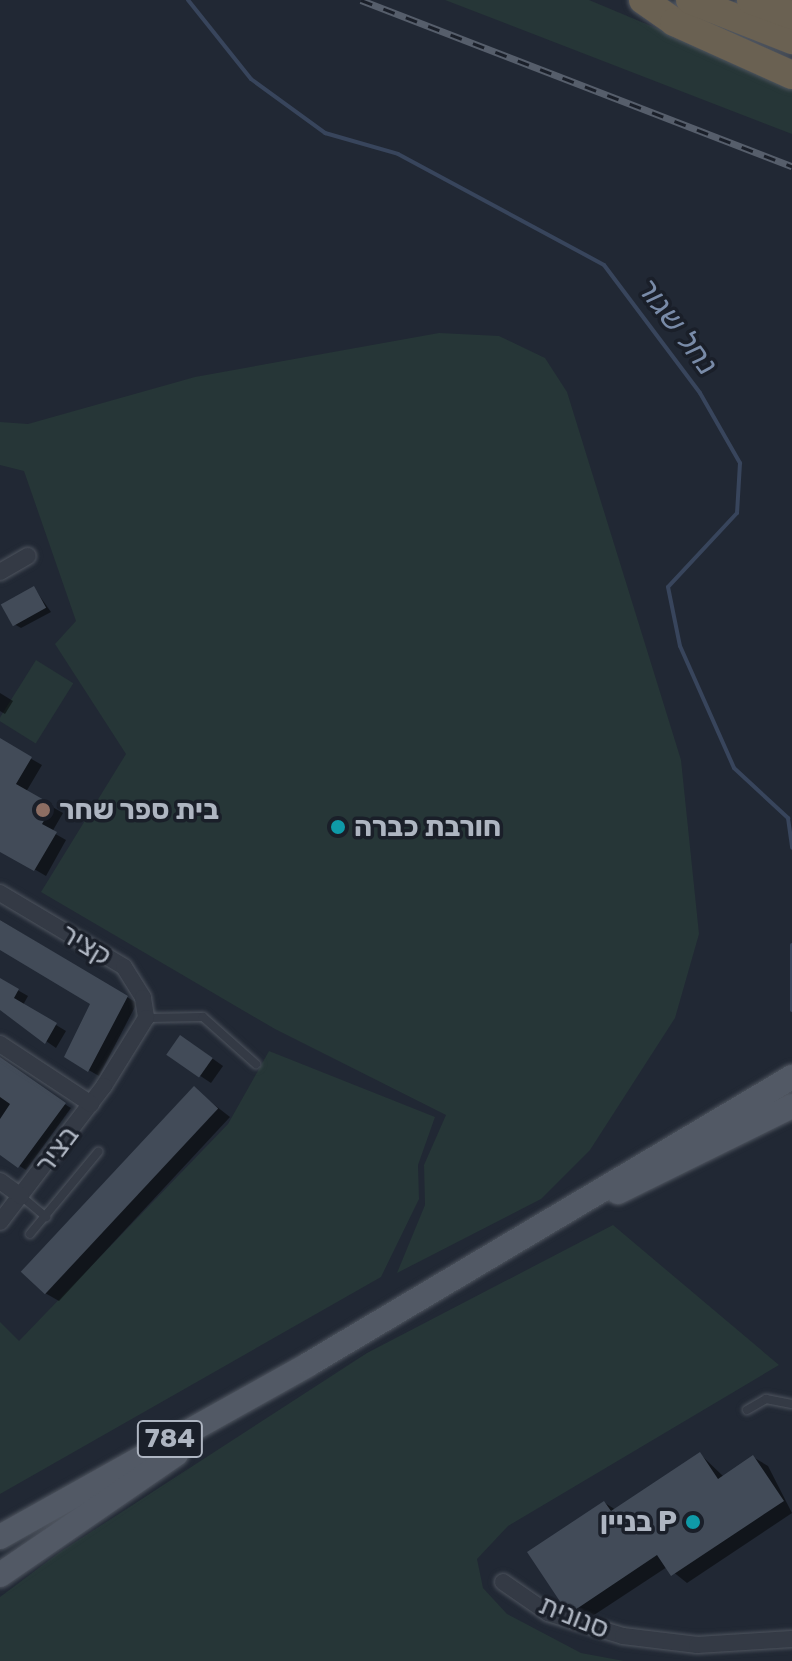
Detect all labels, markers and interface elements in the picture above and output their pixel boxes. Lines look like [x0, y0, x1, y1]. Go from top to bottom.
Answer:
water label: נחל שגור [629, 270, 725, 382]
place label: בית ספר שחר [59, 793, 220, 827]
marker: בית ספר שחר [34, 801, 52, 819]
place label: חורבת כברה [354, 810, 501, 844]
marker: חורבת כברה [329, 818, 347, 836]
street label: קציר [54, 917, 118, 973]
street label: בציר [28, 1119, 86, 1181]
road number: 784 [136, 1417, 204, 1461]
place label: בניין P [600, 1505, 677, 1539]
marker: בניין P [684, 1513, 702, 1531]
street label: סנונית [534, 1588, 614, 1646]

